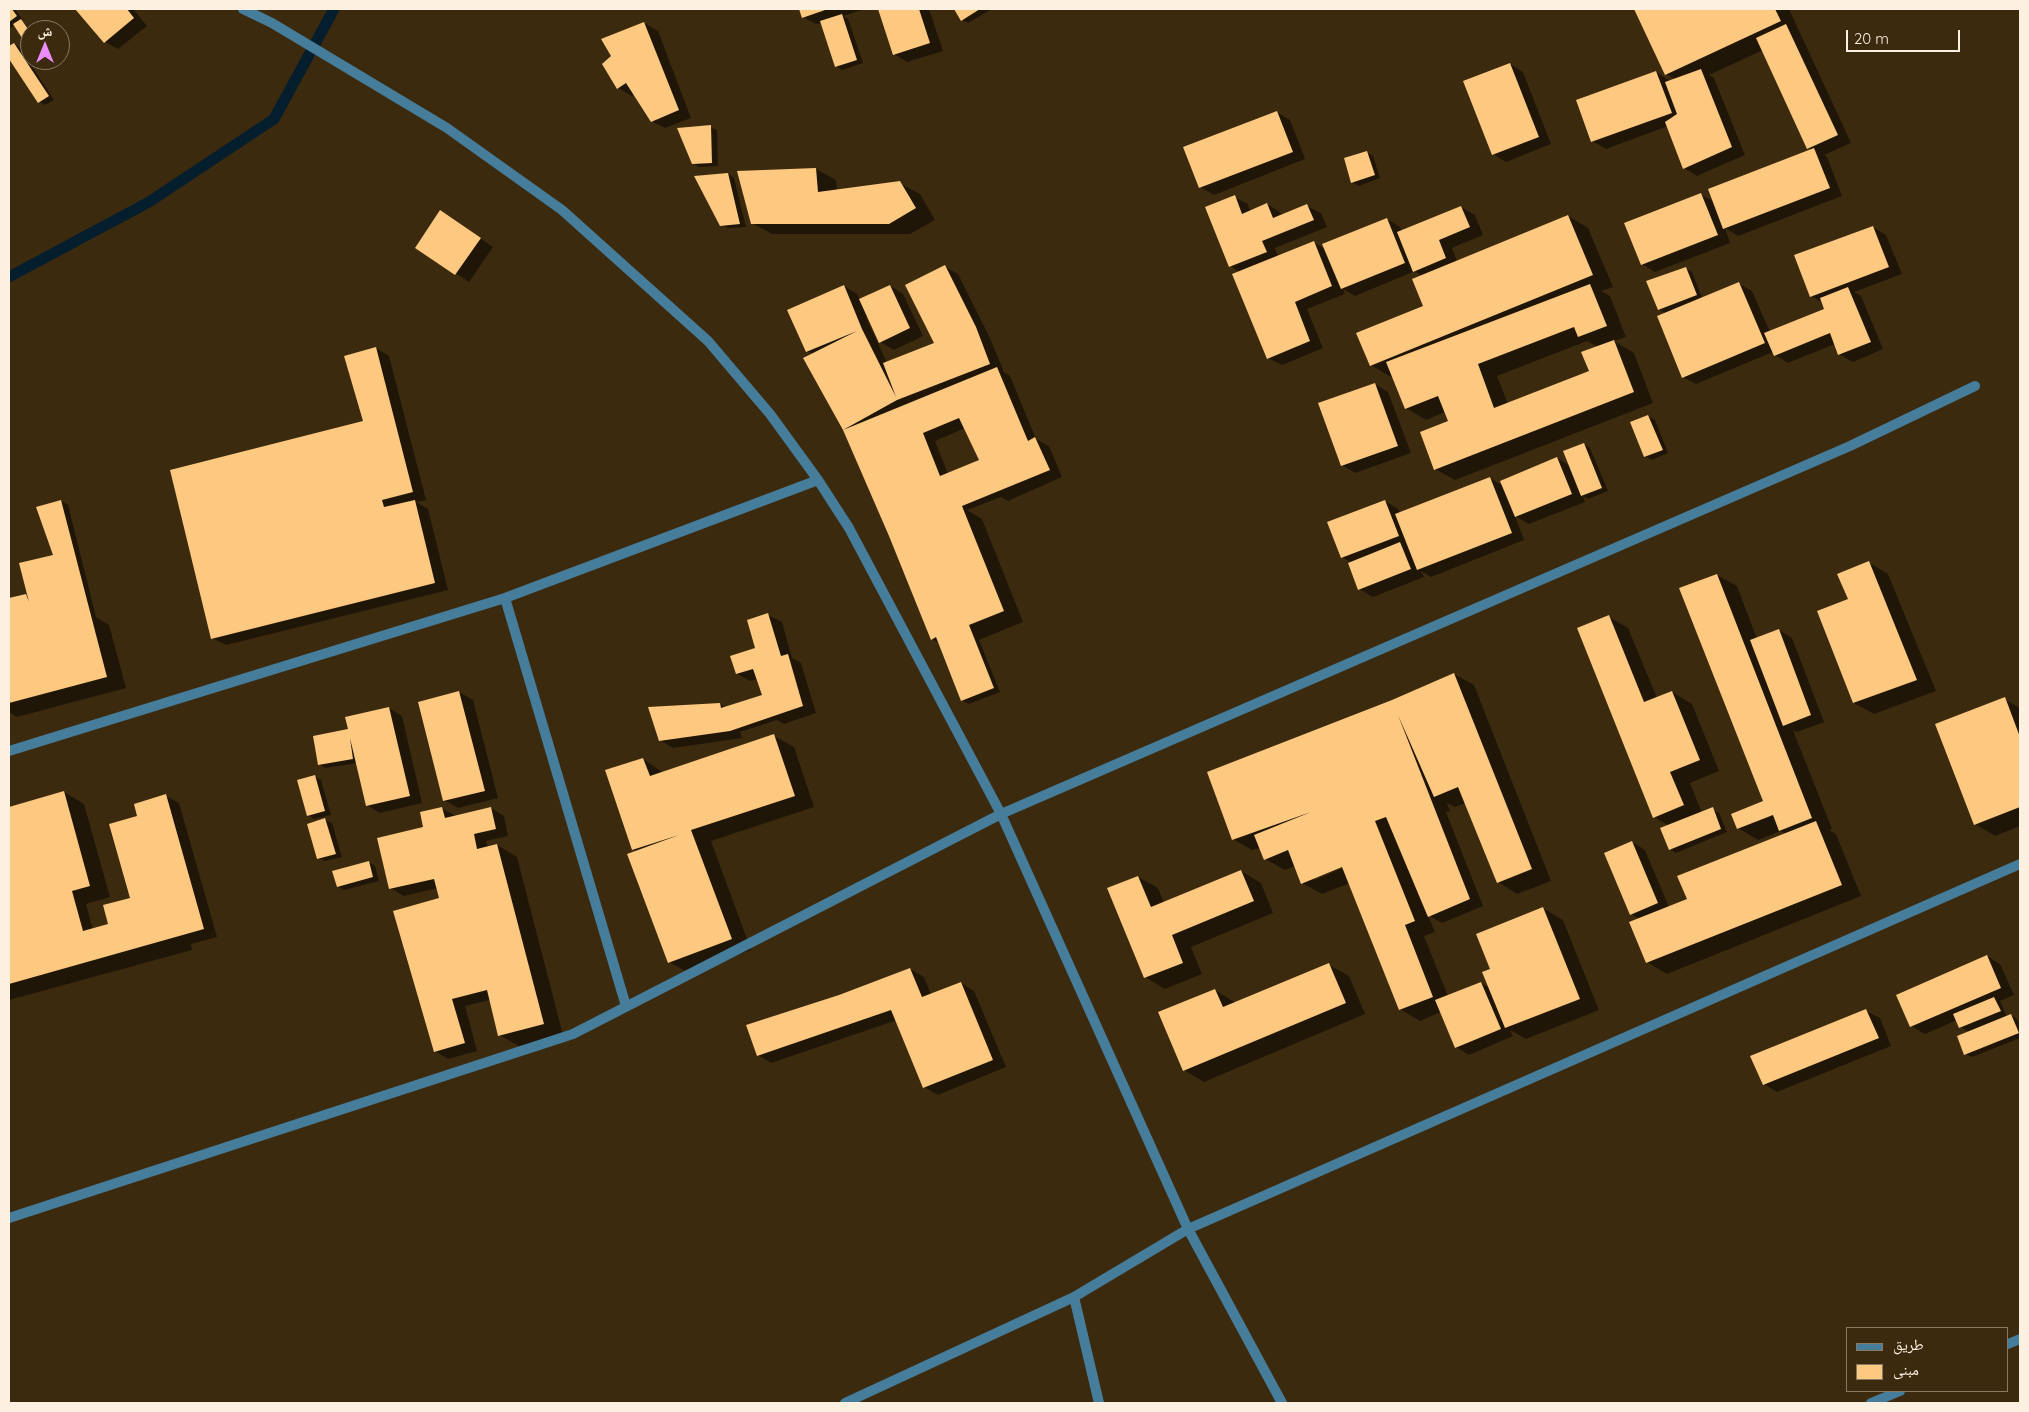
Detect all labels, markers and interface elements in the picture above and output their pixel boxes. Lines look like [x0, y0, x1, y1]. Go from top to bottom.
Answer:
north arrow [20, 20, 70, 70]
scale bar [1849, 20, 1963, 52]
text: ش [38, 22, 52, 40]
text: 20 m [1854, 29, 1889, 48]
legend [1846, 1327, 2009, 1392]
text: طريق [1893, 1335, 1924, 1354]
text: مبنى [1893, 1360, 1919, 1379]

